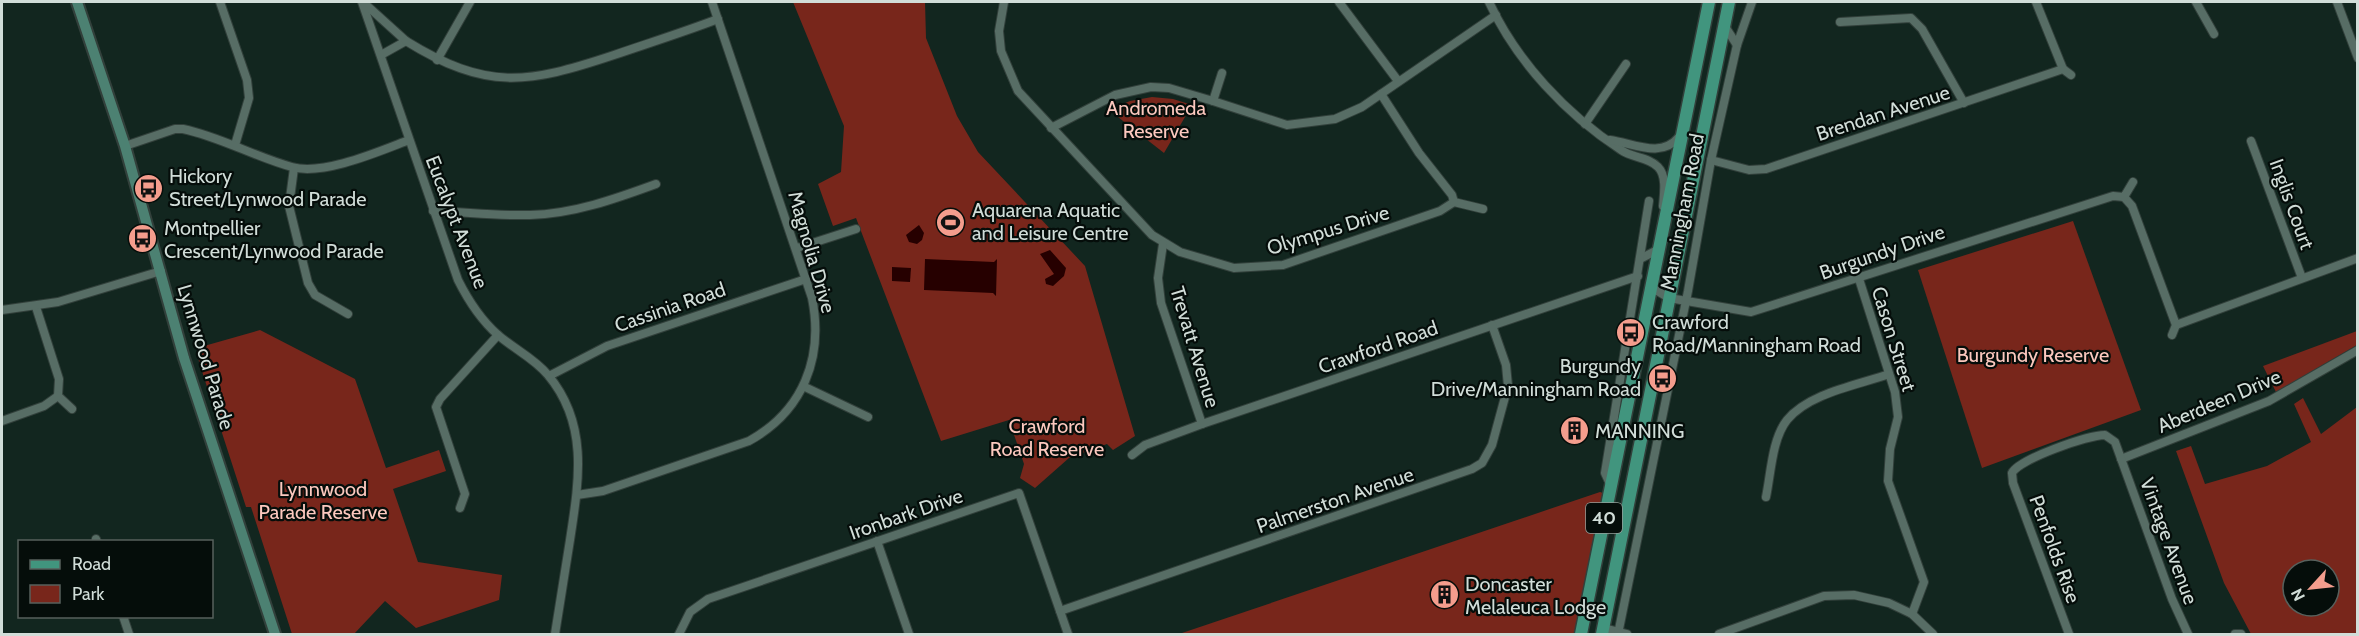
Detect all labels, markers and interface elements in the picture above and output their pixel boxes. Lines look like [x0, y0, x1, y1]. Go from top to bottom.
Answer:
street label: Brendan Avenue [1813, 80, 1953, 146]
park label: Andromeda Reserve [1106, 96, 1206, 143]
street label: Manningham Road [1655, 132, 1709, 292]
street label: Eucalypt Avenue [421, 152, 493, 292]
street label: Inglis Court [2265, 156, 2320, 253]
place label: Hickory Street/Lynwood Parade [169, 164, 366, 211]
bus stop icon: Hickory Street/Lynwood Parade [132, 172, 164, 204]
street label: Magnolia Drive [783, 188, 841, 316]
place label: Aquarena Aquatic and Leisure Centre [972, 198, 1129, 245]
street label: Olympus Drive [1264, 200, 1392, 260]
sports icon: Aquarena Aquatic and Leisure Centre [935, 206, 967, 238]
place label: Montpellier Crescent/Lynwood Parade [164, 216, 384, 263]
street label: Burgundy Drive [1816, 219, 1948, 285]
bus stop icon: Montpellier Crescent/Lynwood Parade [127, 223, 159, 255]
street label: Cassinia Road [611, 277, 729, 337]
street label: Lynnwood Parade [172, 281, 240, 433]
street label: Trevatt Avenue [1165, 283, 1225, 411]
street label: Cason Street [1867, 284, 1921, 395]
place label: Crawford Road/Manningham Road [1652, 310, 1861, 357]
street label: Crawford Road [1315, 315, 1441, 379]
bus stop icon: Crawford Road/Manningham Road [1615, 317, 1647, 349]
park label: Burgundy Reserve [1957, 343, 2109, 367]
place label: Burgundy Drive/Manningham Road [1431, 354, 1641, 401]
bus stop icon: Burgundy Drive/Manningham Road [1646, 362, 1678, 394]
street label: Aberdeen Drive [2154, 364, 2284, 438]
park label: Crawford Road Reserve [990, 414, 1104, 461]
building icon: MANNING [1558, 415, 1590, 447]
place label: MANNING [1595, 419, 1684, 443]
street label: Palmerston Avenue [1253, 462, 1417, 538]
street label: Vintage Avenue [2135, 474, 2203, 608]
park label: Lynnwood Parade Reserve [258, 477, 388, 524]
street label: Ironbark Drive [846, 483, 966, 545]
street label: Penfolds Rise [2024, 492, 2086, 606]
road number: 40 [1586, 503, 1622, 533]
legend [18, 540, 213, 618]
text: Road [72, 553, 111, 575]
north arrow [2281, 558, 2341, 618]
place label: Doncaster Melaleuca Lodge [1465, 572, 1606, 619]
building icon: Doncaster Melaleuca Lodge [1428, 579, 1460, 611]
text: Park [72, 583, 105, 605]
text: N [2287, 585, 2309, 604]

